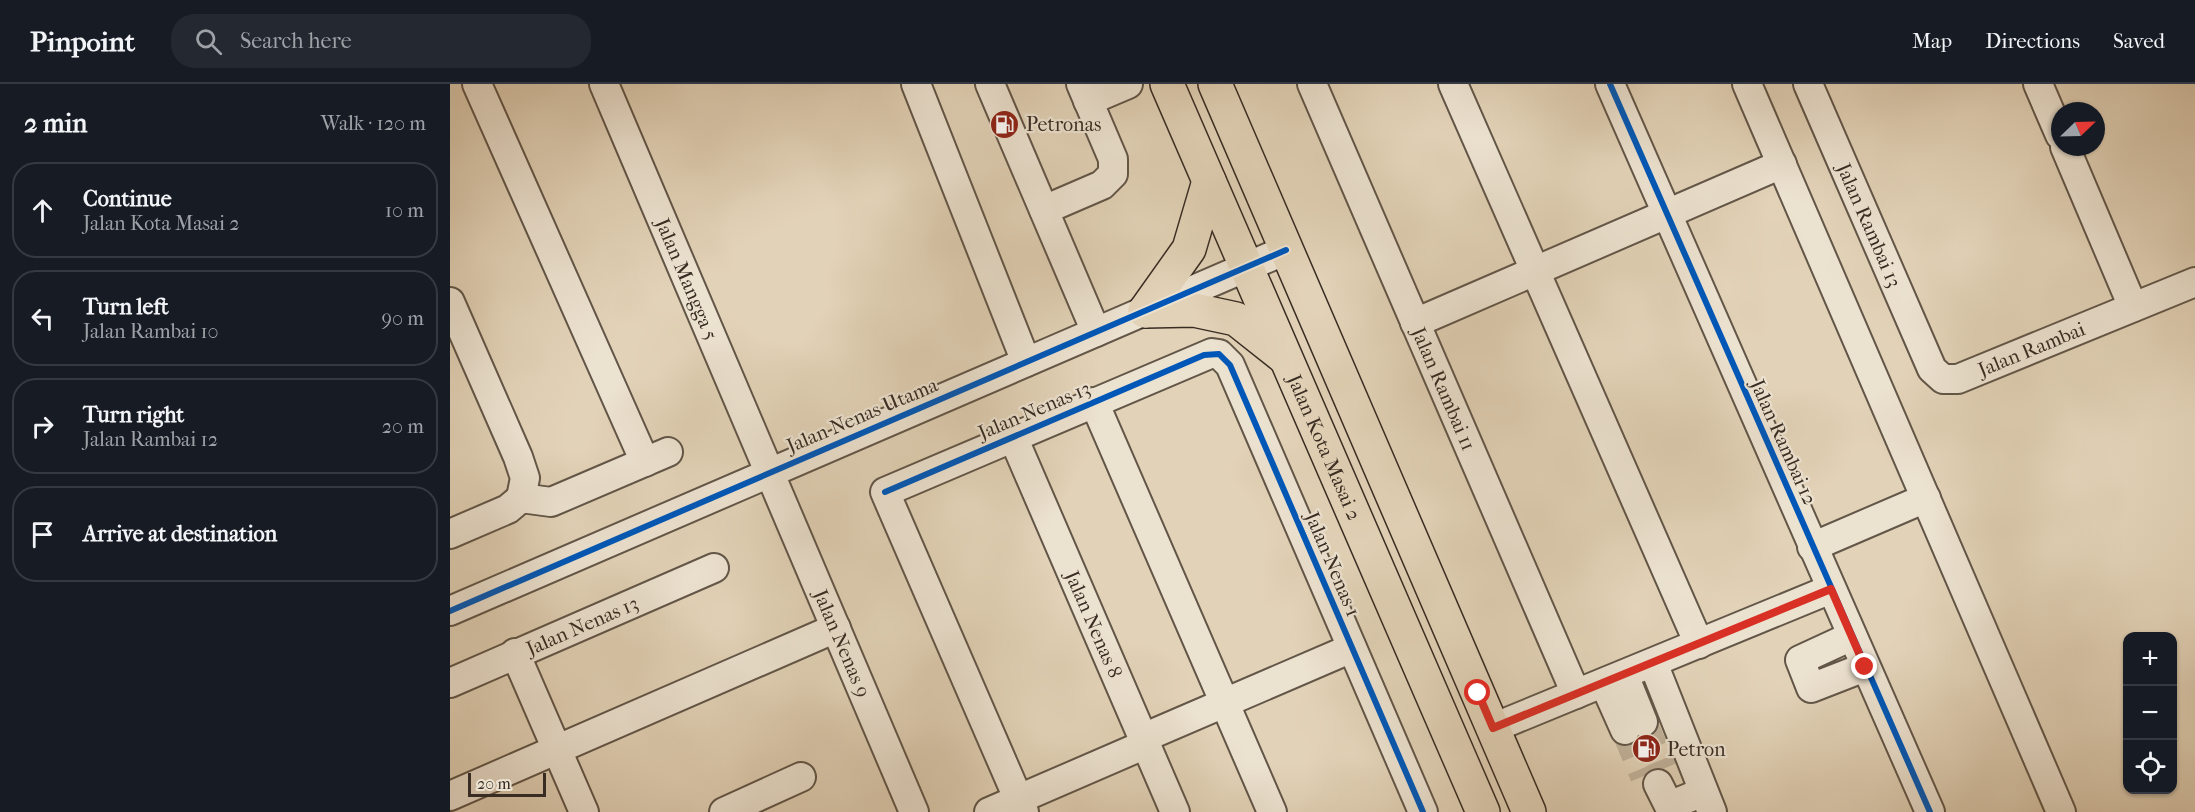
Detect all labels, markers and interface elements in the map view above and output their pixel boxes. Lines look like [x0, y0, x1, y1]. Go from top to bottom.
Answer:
search box [171, 14, 591, 68]
text: Pinpoint [30, 25, 135, 58]
icon: search [192, 25, 225, 58]
text: Search here [240, 28, 352, 54]
text: Map [1912, 29, 1952, 53]
text: Directions [1985, 29, 2080, 53]
text: Saved [2113, 29, 2165, 53]
north arrow [2051, 102, 2105, 156]
text: 2 min [24, 108, 87, 139]
fuel station icon: Petronas [989, 108, 1021, 140]
text: Walk · 120 m [321, 112, 426, 135]
place label: Petronas [1026, 113, 1101, 136]
street label: Jalan Rambai 13 [1831, 158, 1906, 291]
text: Continue [83, 186, 172, 212]
icon: ahead [26, 194, 59, 227]
text: 10 m [385, 199, 424, 222]
text: Jalan Kota Masai 2 [83, 212, 240, 235]
street label: Jalan Mangga 5 [650, 213, 723, 343]
text: Turn left [83, 294, 169, 320]
icon: left [26, 302, 59, 335]
text: 90 m [382, 307, 424, 330]
street label: Jalan Rambai [1973, 317, 2088, 382]
text: Jalan Rambai 10 [83, 320, 219, 343]
street label: Jalan Rambai 11 [1406, 322, 1480, 454]
street label: Jalan Kota Masai 2 [1282, 369, 1366, 524]
street label: Jalan Nenas Utama [781, 373, 942, 458]
street label: Jalan Rambai 12 [1745, 374, 1822, 509]
street label: Jalan Nenas 13 [973, 377, 1094, 445]
text: Turn right [83, 402, 184, 428]
icon: right [26, 410, 59, 443]
text: 20 m [382, 415, 424, 438]
text: Jalan Rambai 12 [83, 428, 218, 451]
street label: Jalan Nenas 1 [1299, 507, 1365, 620]
icon: arrive [26, 518, 59, 551]
text: Arrive at destination [83, 521, 277, 547]
street label: Jalan Nenas 8 [1059, 566, 1127, 682]
street label: Jalan Nenas 9 [808, 584, 875, 701]
street label: Jalan Nenas 13 [521, 592, 642, 661]
map controls [2123, 632, 2177, 794]
button: + [2123, 632, 2177, 686]
route end [1851, 653, 1877, 679]
route start [1464, 679, 1490, 705]
button: − [2123, 686, 2177, 740]
fuel station icon: Petron [1630, 733, 1662, 765]
place label: Petron [1667, 738, 1726, 761]
button: locate [2123, 740, 2177, 794]
scale bar [468, 770, 546, 798]
text: 20 m [477, 774, 511, 793]

